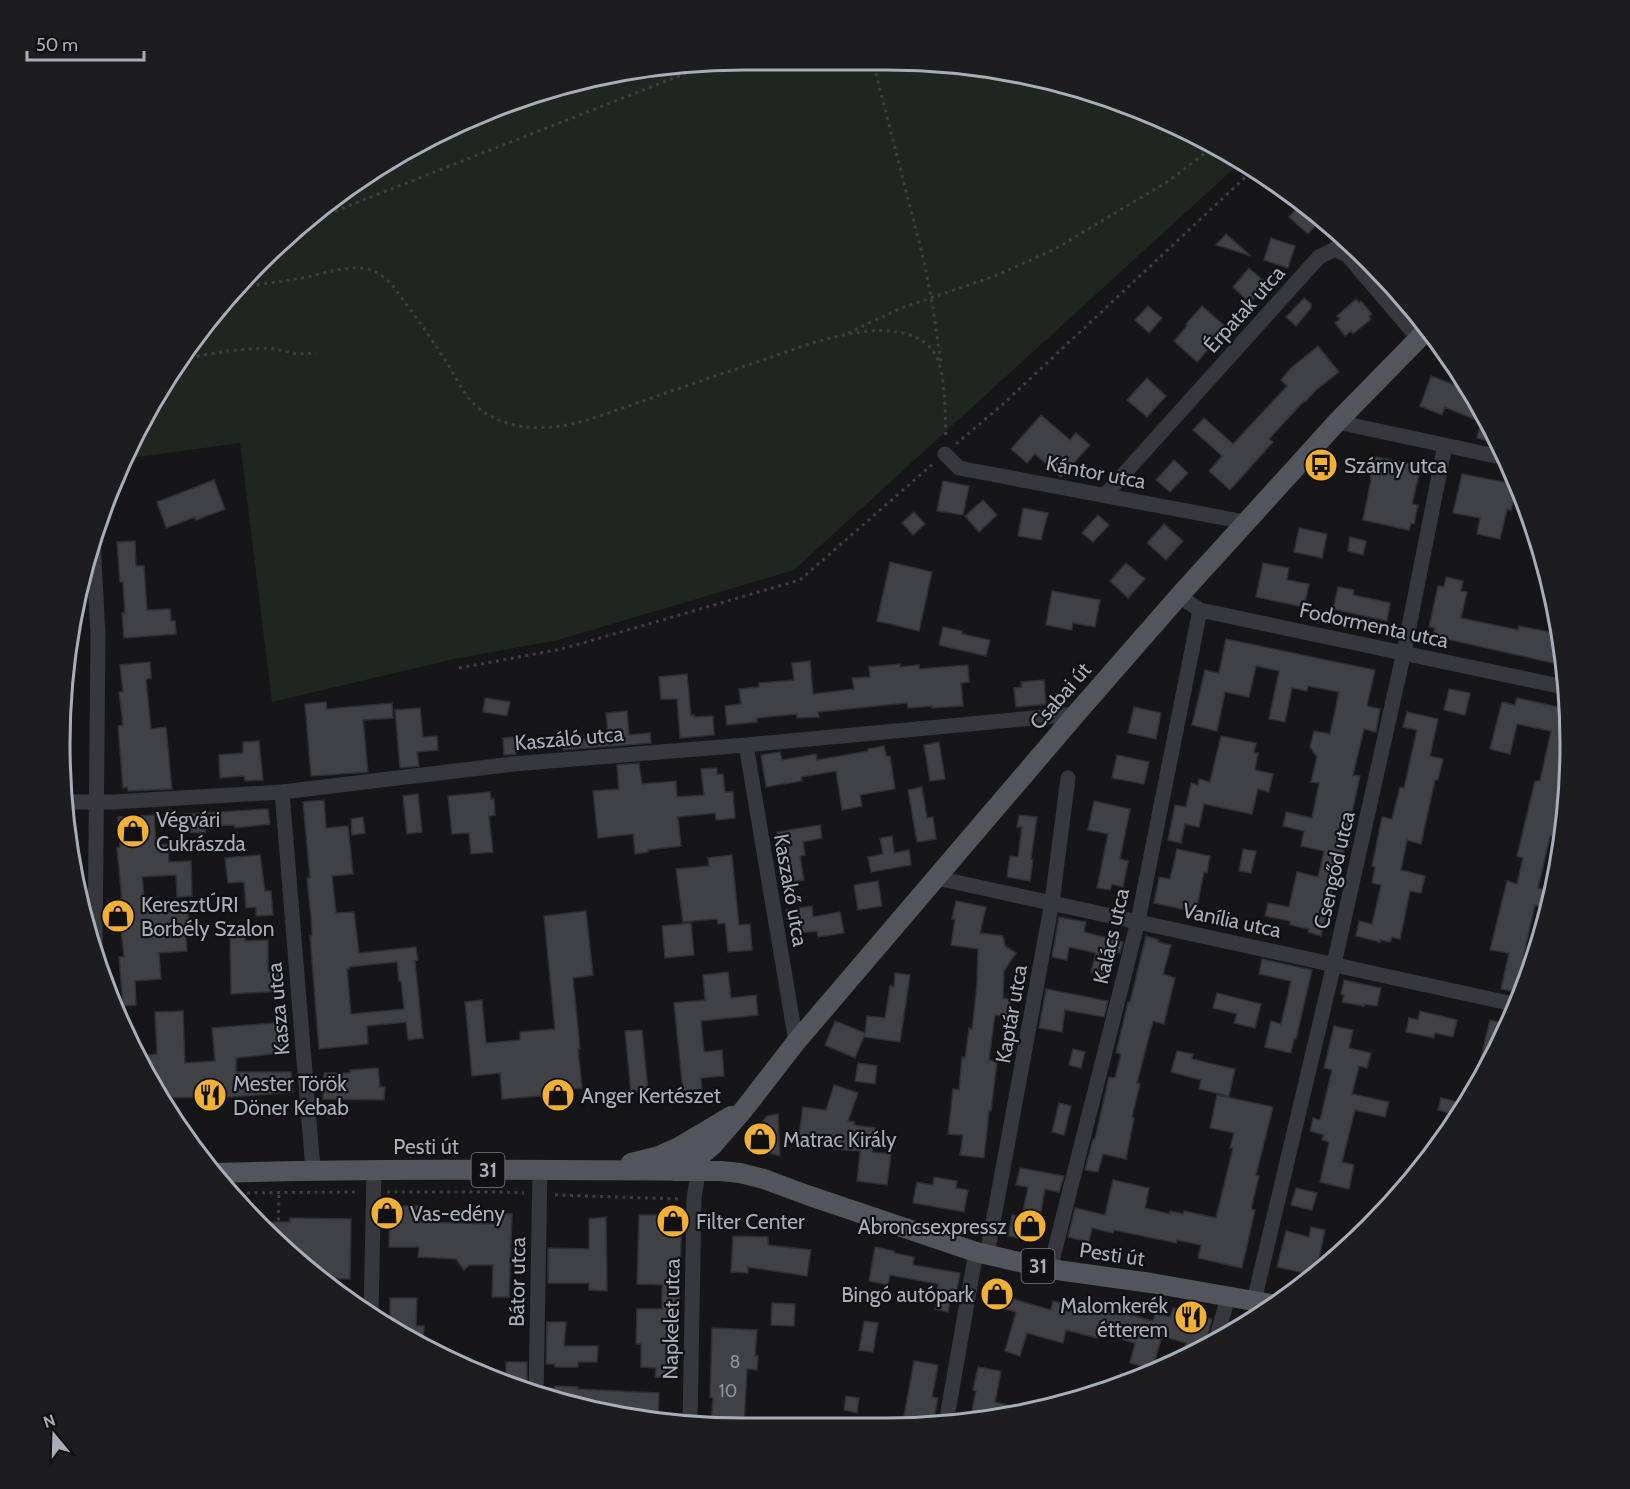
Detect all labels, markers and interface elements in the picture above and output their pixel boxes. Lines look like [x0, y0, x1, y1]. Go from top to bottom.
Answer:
scale bar [27, 24, 144, 62]
text: 50 m [36, 34, 78, 56]
street label: Érpatak utca [1198, 260, 1290, 358]
bus stop icon: Szárny utca [1303, 447, 1339, 483]
street label: Kántor utca [1044, 450, 1148, 494]
place label: Szárny utca [1344, 453, 1447, 478]
street label: Fodormenta utca [1297, 597, 1451, 653]
street label: Csabai út [1024, 657, 1096, 735]
street label: Kaszáló utca [513, 721, 625, 755]
place label: Végvári Cukrászda [156, 807, 246, 856]
street label: Csengőd utca [1308, 809, 1360, 931]
shop icon: Végvári Cukrászda [115, 813, 151, 849]
street label: Kaszakő utca [769, 832, 813, 948]
street label: Kalács utca [1088, 886, 1134, 986]
place label: KeresztÚRI Borbély Szalon [141, 892, 274, 941]
street label: Vanília utca [1180, 897, 1284, 943]
shop icon: KeresztÚRI Borbély Szalon [100, 898, 136, 934]
street label: Kasza utca [261, 962, 295, 1056]
street label: Kaptár utca [990, 963, 1032, 1065]
place label: Mester Török Döner Kebab [233, 1071, 349, 1120]
restaurant icon: Mester Török Döner Kebab [192, 1077, 228, 1113]
shop icon: Anger Kertészet [540, 1077, 576, 1113]
place label: Anger Kertészet [581, 1083, 721, 1108]
shop icon: Matrac Király [742, 1121, 778, 1157]
place label: Matrac Király [783, 1127, 897, 1152]
street label: Pesti út [393, 1134, 459, 1159]
road number: 31 [472, 1153, 504, 1187]
shop icon: Vas-edény [369, 1195, 405, 1231]
place label: Vas-edény [410, 1201, 505, 1226]
shop icon: Filter Center [655, 1203, 691, 1239]
shop icon: Abroncsexpressz [1012, 1208, 1048, 1244]
place label: Filter Center [696, 1209, 805, 1234]
place label: Abroncsexpressz [858, 1214, 1007, 1239]
street label: Bátor utca [504, 1237, 530, 1327]
street label: Pesti út [1078, 1237, 1146, 1271]
road number: 31 [1022, 1249, 1054, 1283]
street label: Napkelet utca [657, 1258, 685, 1380]
shop icon: Bingó autópark [979, 1276, 1015, 1312]
place label: Bingó autópark [841, 1282, 975, 1307]
place label: Malomkerék étterem [1060, 1293, 1169, 1342]
restaurant icon: Malomkerék étterem [1173, 1299, 1209, 1335]
house number: 8 [730, 1351, 740, 1373]
house number: 10 [719, 1380, 737, 1402]
north arrow [24, 1405, 84, 1465]
text: N [41, 1410, 58, 1432]

